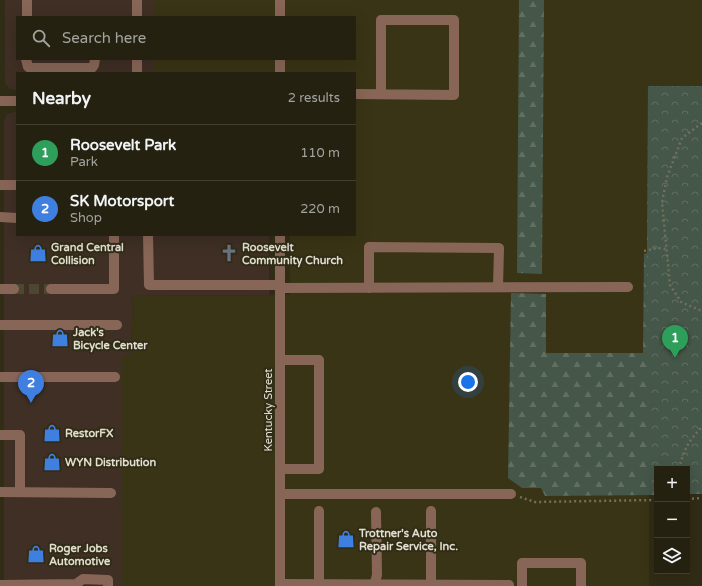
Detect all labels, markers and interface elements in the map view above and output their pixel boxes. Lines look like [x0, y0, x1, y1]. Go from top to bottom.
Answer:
search box [16, 16, 356, 60]
icon: search [30, 27, 52, 49]
text: Search here [62, 29, 146, 47]
text: Nearby [32, 88, 91, 109]
text: 2 results [288, 90, 340, 106]
text: Roosevelt Park [70, 136, 176, 154]
text: 1 [41, 145, 49, 161]
text: 110 m [300, 145, 340, 161]
text: Park [70, 154, 98, 170]
text: SK Motorsport [70, 192, 174, 210]
text: 2 [41, 201, 49, 217]
text: 220 m [300, 201, 340, 217]
text: Shop [70, 210, 102, 226]
place label: Grand Central Collision [51, 241, 124, 267]
place label: Roosevelt Community Church [242, 241, 343, 268]
shop icon: Grand Central Collision [28, 243, 48, 263]
church icon: Roosevelt Community Church [219, 243, 239, 263]
pin: 1 [662, 325, 688, 358]
place label: Jack's Bicycle Center [72, 326, 148, 353]
shop icon: Jack's Bicycle Center [50, 328, 70, 348]
street label: Kentucky Street [262, 368, 275, 452]
pin: 2 [18, 370, 44, 403]
your location [458, 372, 478, 392]
shop icon: RestorFX [42, 423, 62, 443]
place label: RestorFX [65, 427, 114, 440]
shop icon: WYN Distribution [42, 452, 62, 472]
place label: WYN Distribution [65, 456, 157, 469]
map controls [654, 466, 690, 574]
button: + [654, 466, 690, 502]
button: − [654, 502, 690, 538]
place label: Trottner's Auto Repair Service, Inc. [358, 527, 458, 554]
shop icon: Trottner's Auto Repair Service, Inc. [336, 529, 356, 549]
button: layers [654, 538, 690, 574]
place label: Roger Jobs Automotive [49, 542, 111, 568]
shop icon: Roger Jobs Automotive [26, 544, 46, 564]

